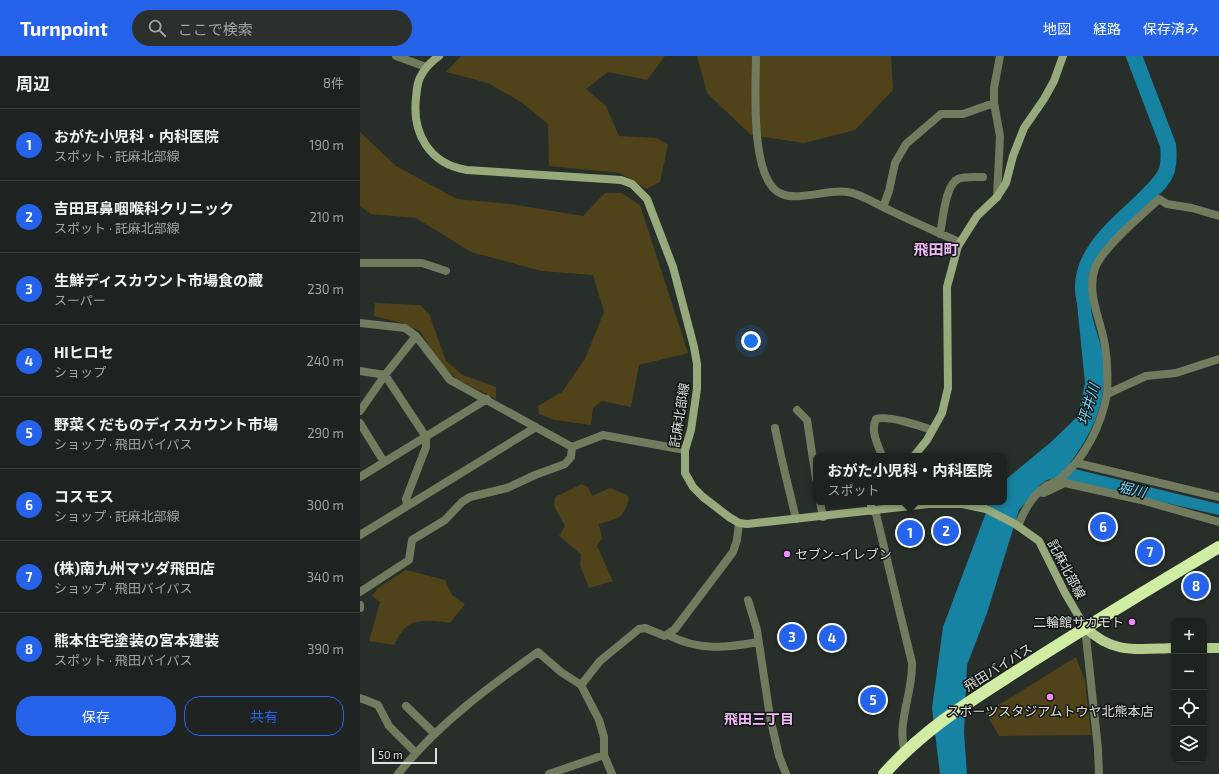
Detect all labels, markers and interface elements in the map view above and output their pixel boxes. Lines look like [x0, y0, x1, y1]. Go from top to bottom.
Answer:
search box [132, 10, 412, 46]
text: Turnpoint [20, 17, 108, 40]
icon: search [146, 17, 168, 39]
text: ここで検索 [178, 20, 253, 38]
text: 地図 [1043, 20, 1071, 37]
text: 経路 [1093, 20, 1121, 37]
text: 保存済み [1143, 20, 1199, 37]
text: 周辺 [16, 73, 50, 93]
text: 8件 [323, 75, 344, 91]
text: おがた小児科・内科医院 [54, 127, 219, 145]
text: 1 [26, 137, 32, 153]
text: 190 m [309, 137, 344, 153]
text: スポット · 託麻北部線 [54, 148, 180, 164]
text: 吉田耳鼻咽喉科クリニック [54, 199, 234, 217]
text: 2 [25, 209, 33, 225]
text: 210 m [309, 209, 344, 225]
text: スポット · 託麻北部線 [54, 220, 180, 236]
district label: 飛田町 [913, 240, 959, 258]
text: 生鮮ディスカウント市場食の藏 [54, 271, 263, 289]
text: 3 [25, 281, 33, 297]
text: 230 m [307, 281, 344, 297]
text: スーパー [54, 292, 106, 308]
your location [741, 331, 761, 351]
text: HIヒロセ [54, 343, 114, 361]
text: 4 [25, 353, 33, 369]
text: 240 m [307, 353, 344, 369]
text: ショップ [54, 364, 106, 380]
water label: 坪井川 [1074, 380, 1103, 427]
street label: 託麻北部線 [666, 382, 692, 448]
text: 野菜くだものディスカウント市場 [54, 415, 278, 433]
text: 5 [25, 425, 33, 441]
text: 290 m [307, 425, 344, 441]
text: ショップ · 飛田バイパス [54, 436, 193, 452]
popup [813, 453, 1007, 505]
text: おがた小児科・内科医院 [827, 461, 993, 479]
water label: 堀川 [1116, 477, 1150, 501]
text: スポット [827, 482, 880, 498]
text: コスモス [54, 487, 114, 505]
text: 6 [25, 497, 33, 513]
text: 300 m [307, 497, 344, 513]
text: ショップ · 託麻北部線 [54, 508, 180, 524]
pin: 6 [1090, 512, 1116, 542]
pin: 2 [933, 516, 959, 546]
pin: 1 [897, 518, 923, 548]
street label: 託麻北部線 [1045, 537, 1089, 601]
pin: 7 [1137, 537, 1163, 567]
place label: セブン-イレブン [795, 546, 892, 562]
marker: セブン-イレブン [782, 549, 792, 559]
text: (株)南九州マツダ飛田店 [54, 559, 215, 577]
text: 7 [26, 569, 32, 585]
text: 340 m [307, 569, 344, 585]
pin: 8 [1183, 571, 1209, 601]
text: ショップ · 飛田バイパス [54, 580, 193, 596]
place label: 二輪館サカモト [1033, 614, 1124, 630]
marker: 二輪館サカモト [1127, 617, 1137, 627]
map controls [1171, 618, 1207, 762]
button: + [1171, 618, 1207, 654]
pin: 3 [779, 622, 805, 652]
pin: 4 [819, 623, 845, 653]
text: 熊本住宅塗装の宮本建装 [54, 631, 219, 649]
street label: 飛田バイパス [961, 640, 1035, 694]
text: 8 [25, 641, 33, 657]
text: 390 m [307, 641, 344, 657]
text: スポット · 飛田バイパス [54, 652, 193, 668]
button: − [1171, 654, 1207, 690]
pin: 5 [860, 685, 886, 715]
button: locate [1171, 690, 1207, 726]
marker: スポーツスタジアムトウヤ北熊本店 [1045, 692, 1055, 702]
button: 保存 [16, 696, 176, 736]
button: 共有 [184, 696, 344, 736]
place label: スポーツスタジアムトウヤ北熊本店 [947, 703, 1153, 719]
district label: 飛田三丁目 [724, 710, 794, 727]
button: layers [1171, 726, 1207, 762]
scale bar [372, 746, 437, 765]
text: 50 m [378, 748, 403, 761]

